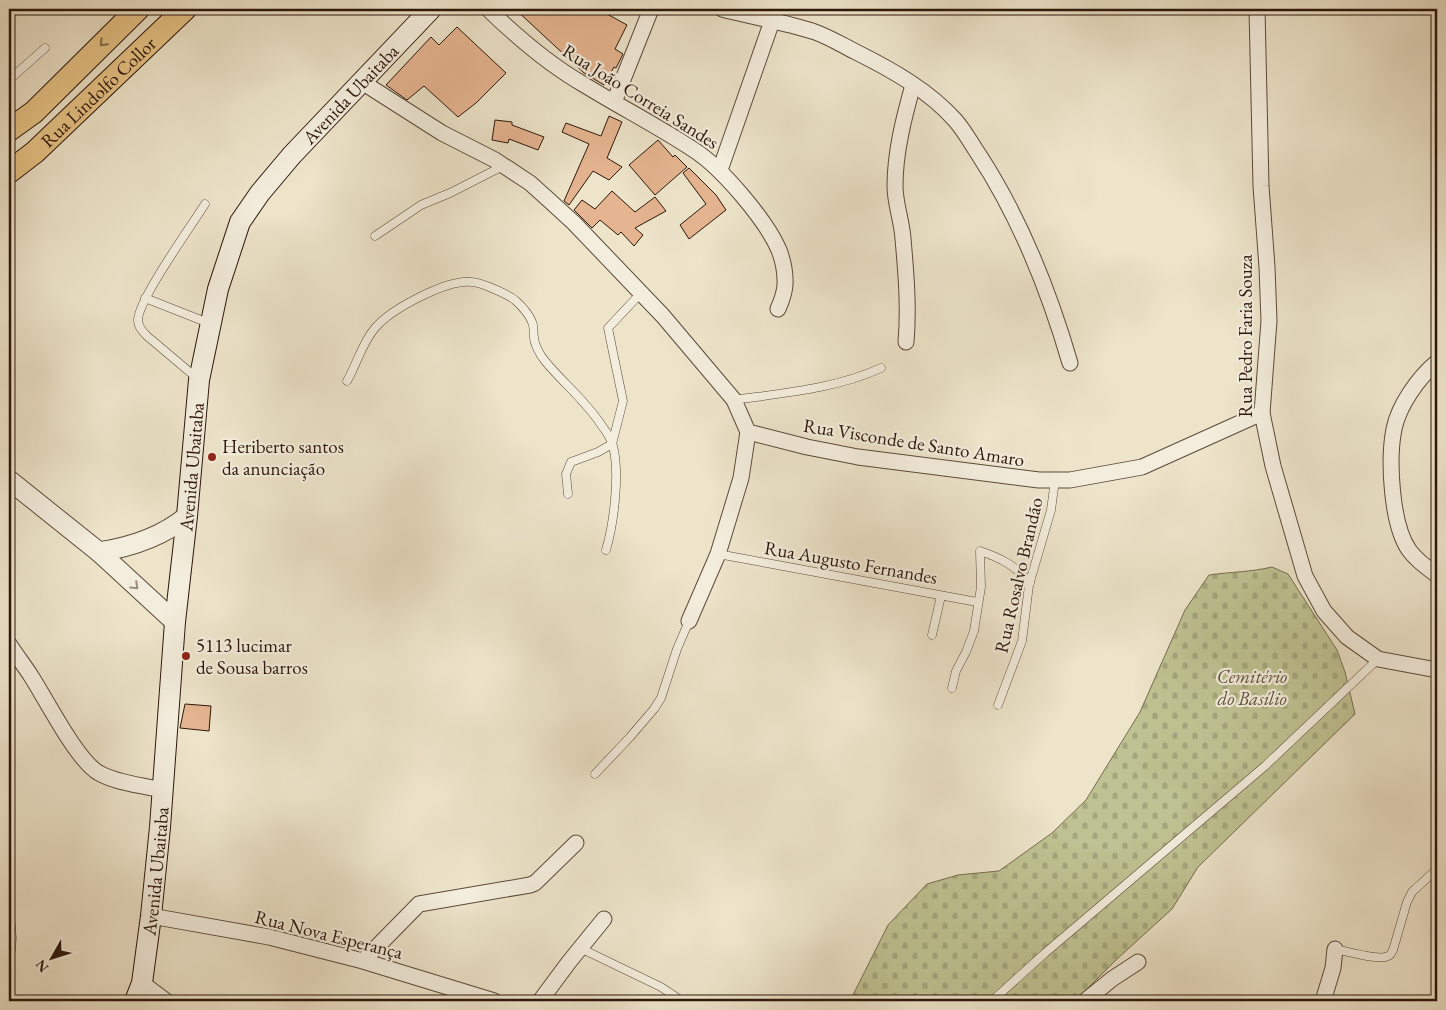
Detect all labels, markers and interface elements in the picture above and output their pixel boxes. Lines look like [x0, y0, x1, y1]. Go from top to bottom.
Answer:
street label: Rua Lindolfo Collor [35, 31, 162, 153]
one-way arrow [100, 37, 109, 46]
street label: Avenida Ubaitaba [296, 38, 404, 150]
street label: Rua João Correia Sandes [558, 38, 724, 155]
street label: Rua Pedro Faria Souza [1233, 254, 1258, 417]
street label: Avenida Ubaitaba [173, 401, 210, 534]
street label: Rua Visconde de Santo Amaro [802, 413, 1026, 472]
place label: Heriberto santos da anunciação [222, 434, 344, 481]
marker: Heriberto santos da anunciação [206, 451, 218, 463]
street label: Rua Rosalvo Brandão [988, 495, 1049, 655]
street label: Rua Augusto Fernandes [762, 535, 939, 590]
one-way arrow [129, 580, 138, 589]
place label: 5113 lucimar de Sousa barros [196, 633, 308, 680]
marker: 5113 lucimar de Sousa barros [180, 650, 192, 662]
park label: Cemitério do Basílio [1217, 664, 1287, 711]
street label: Avenida Ubaitaba [136, 806, 174, 938]
street label: Rua Nova Esperança [252, 904, 406, 965]
north arrow [28, 932, 78, 982]
text: N [31, 956, 52, 976]

